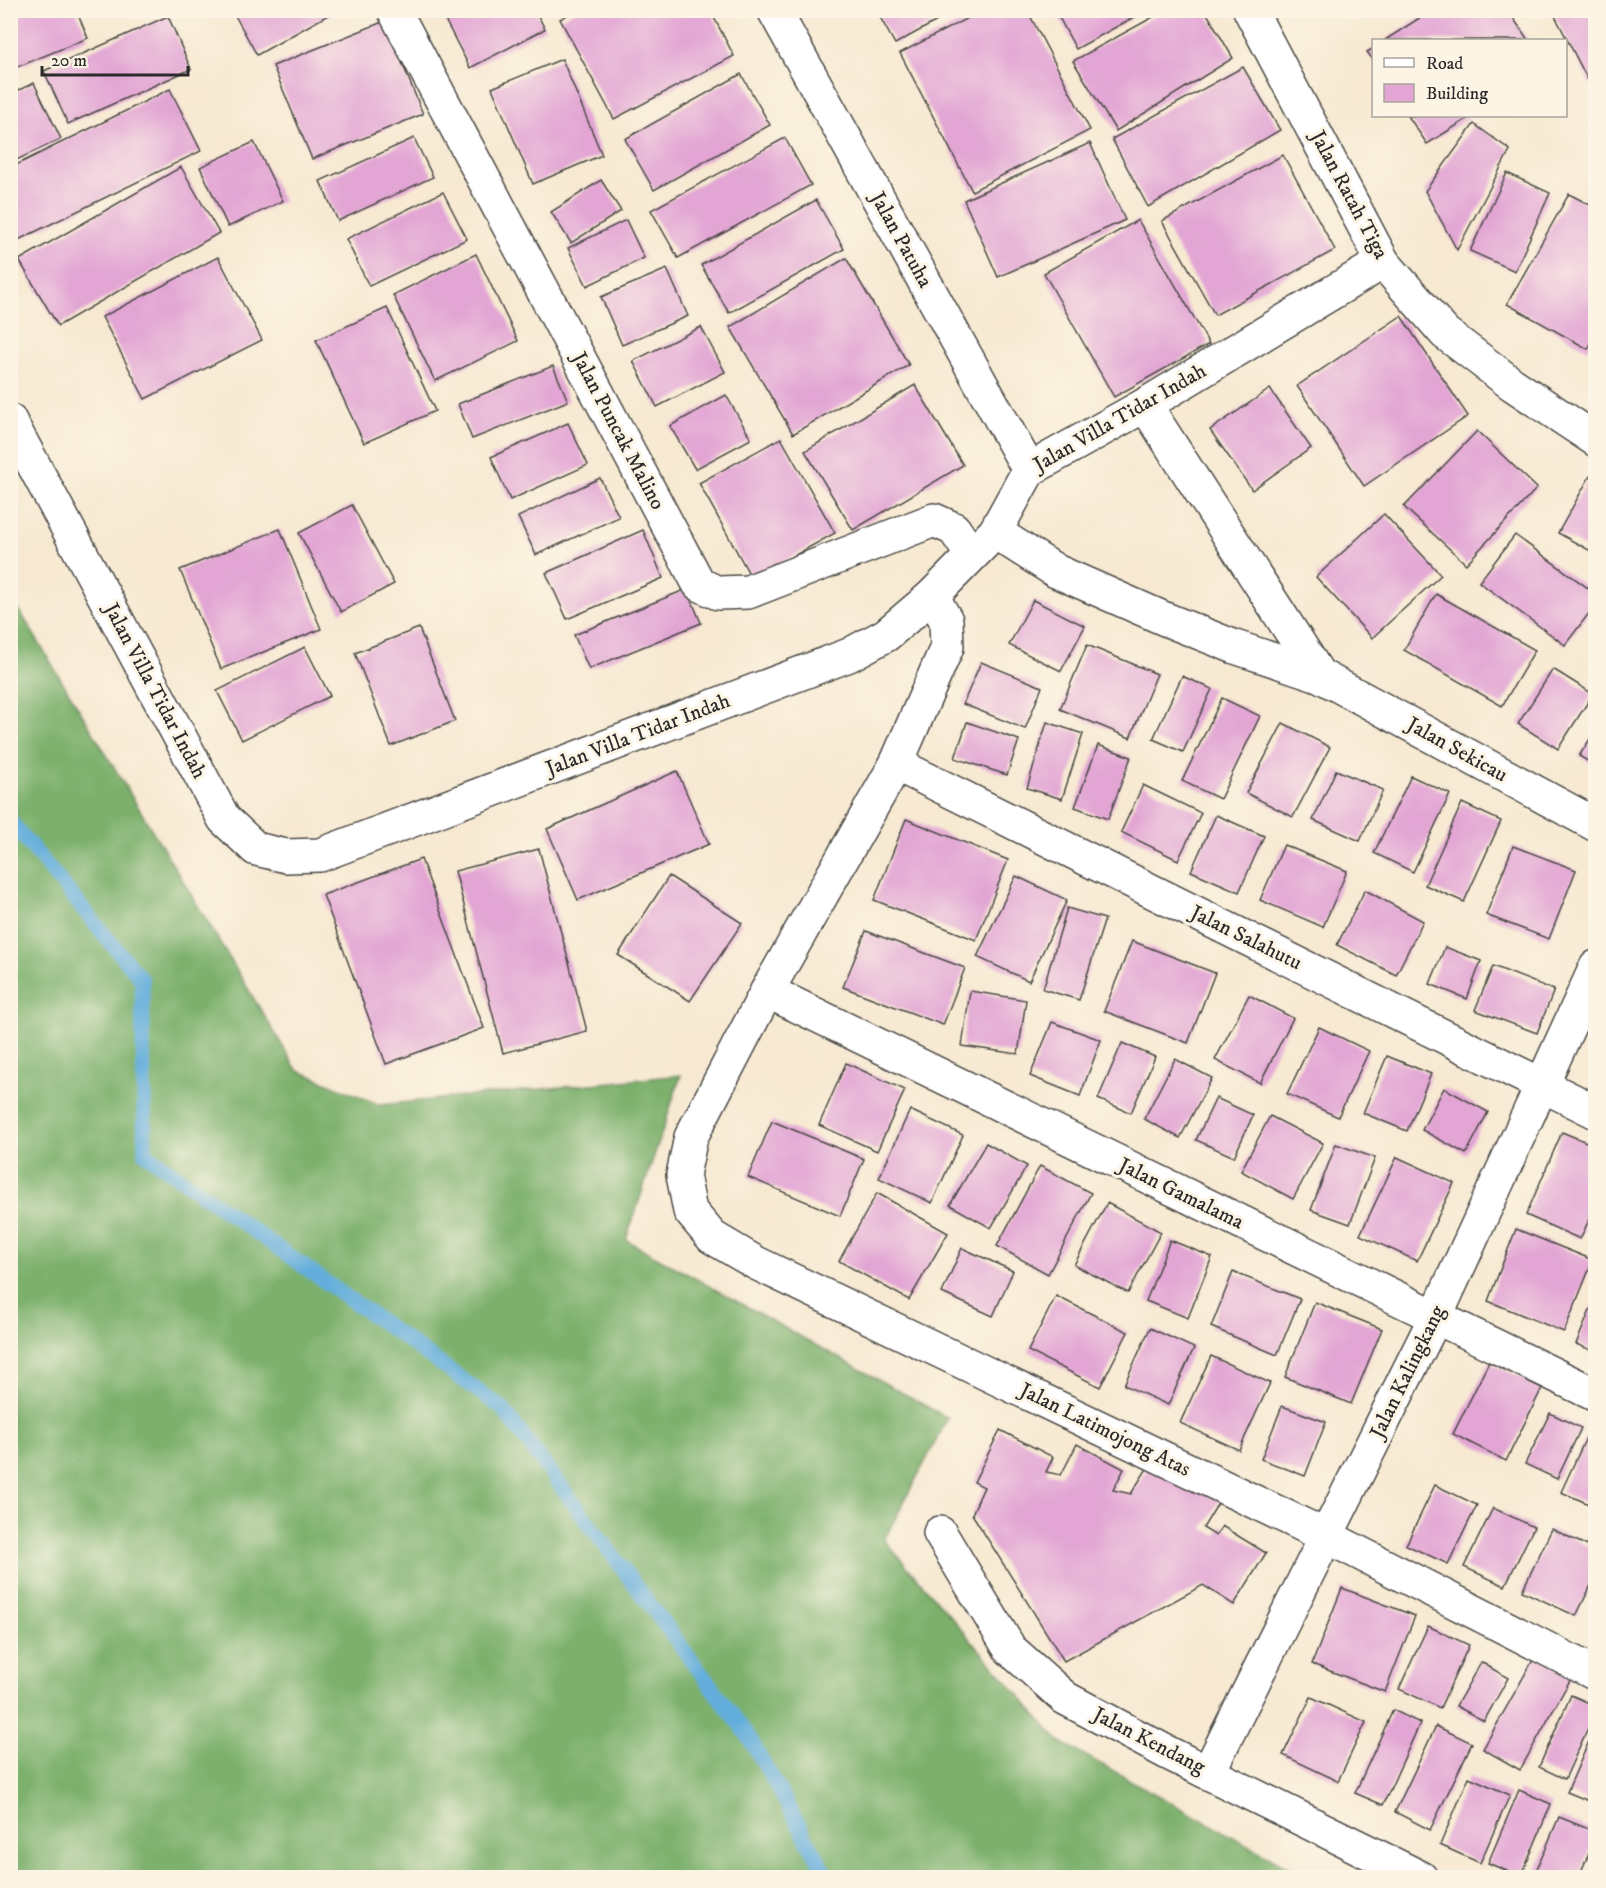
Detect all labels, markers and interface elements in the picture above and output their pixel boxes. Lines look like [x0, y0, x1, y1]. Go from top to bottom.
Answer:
scale bar [42, 39, 188, 77]
legend [1372, 39, 1567, 117]
text: 20 m [51, 50, 87, 72]
text: Road [1426, 53, 1463, 75]
text: Building [1426, 83, 1488, 105]
street label: Jalan Ratah Tiga [1303, 124, 1394, 264]
street label: Jalan Patuha [863, 186, 938, 292]
street label: Jalan Puncak Malino [565, 346, 670, 514]
street label: Jalan Villa Tidar Indah [1027, 358, 1211, 479]
street label: Jalan Villa Tidar Indah [97, 597, 212, 783]
street label: Jalan Villa Tidar Indah [540, 688, 734, 783]
street label: Jalan Sekicau [1400, 711, 1512, 788]
street label: Jalan Salahutu [1184, 899, 1306, 976]
street label: Jalan Gamalama [1112, 1152, 1248, 1235]
street label: Jalan Kalingkang [1364, 1301, 1452, 1445]
street label: Jalan Latimojong Atas [1014, 1377, 1195, 1483]
street label: Jalan Kendang [1087, 1701, 1210, 1781]

